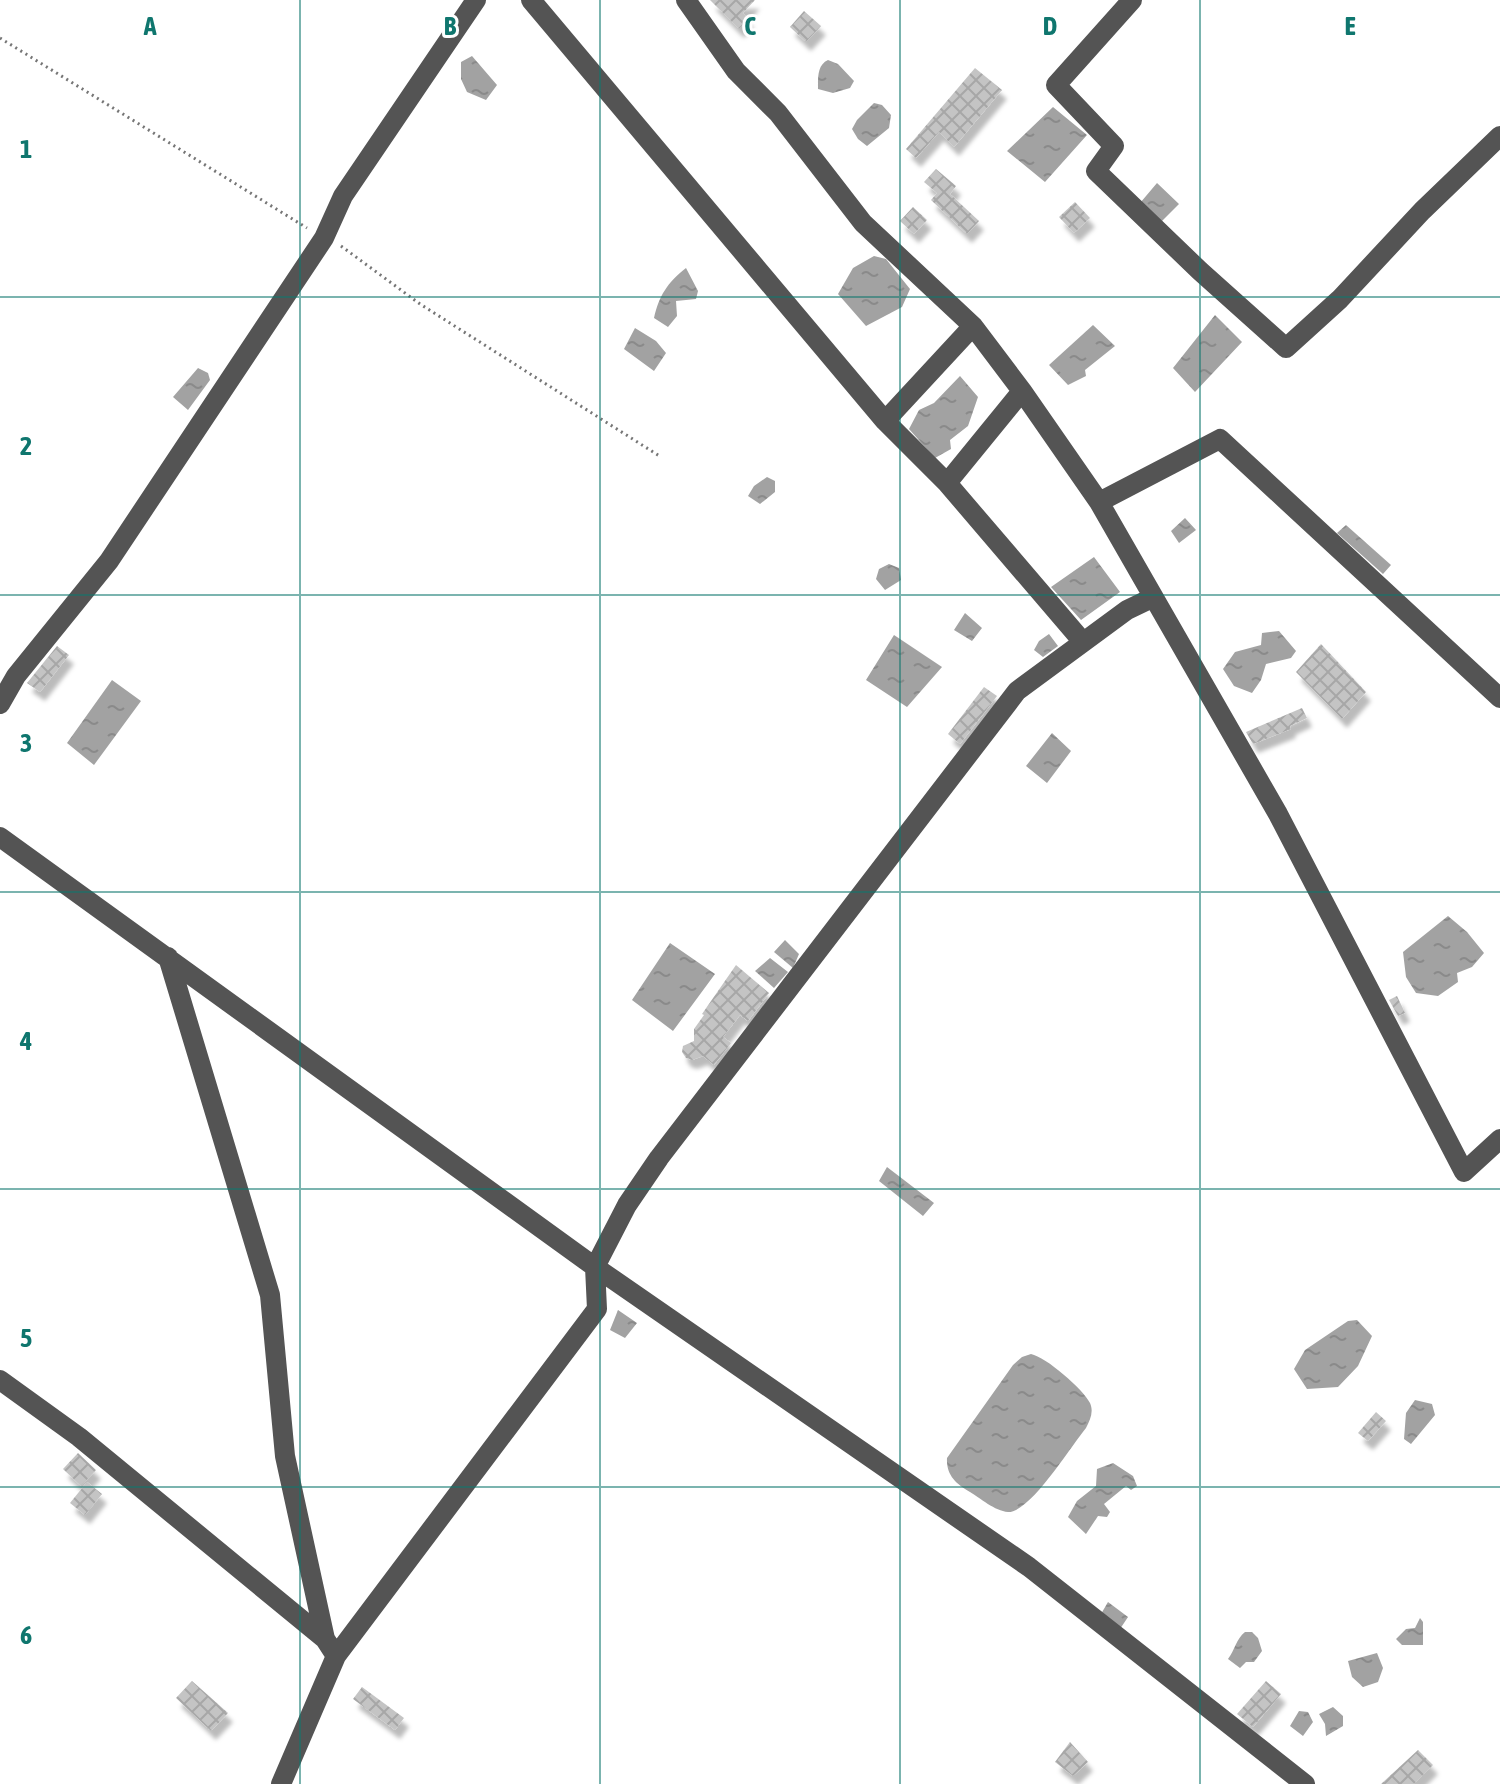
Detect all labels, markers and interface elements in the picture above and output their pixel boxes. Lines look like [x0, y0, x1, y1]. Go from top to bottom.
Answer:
text: A [143, 11, 157, 41]
text: B [444, 11, 457, 41]
text: C [744, 11, 756, 41]
text: D [1043, 11, 1057, 41]
text: E [1344, 11, 1356, 41]
text: 1 [20, 134, 32, 164]
text: 2 [20, 431, 32, 461]
text: 3 [20, 728, 32, 758]
text: 4 [19, 1026, 32, 1056]
text: 5 [20, 1323, 32, 1353]
text: 6 [20, 1620, 32, 1650]

